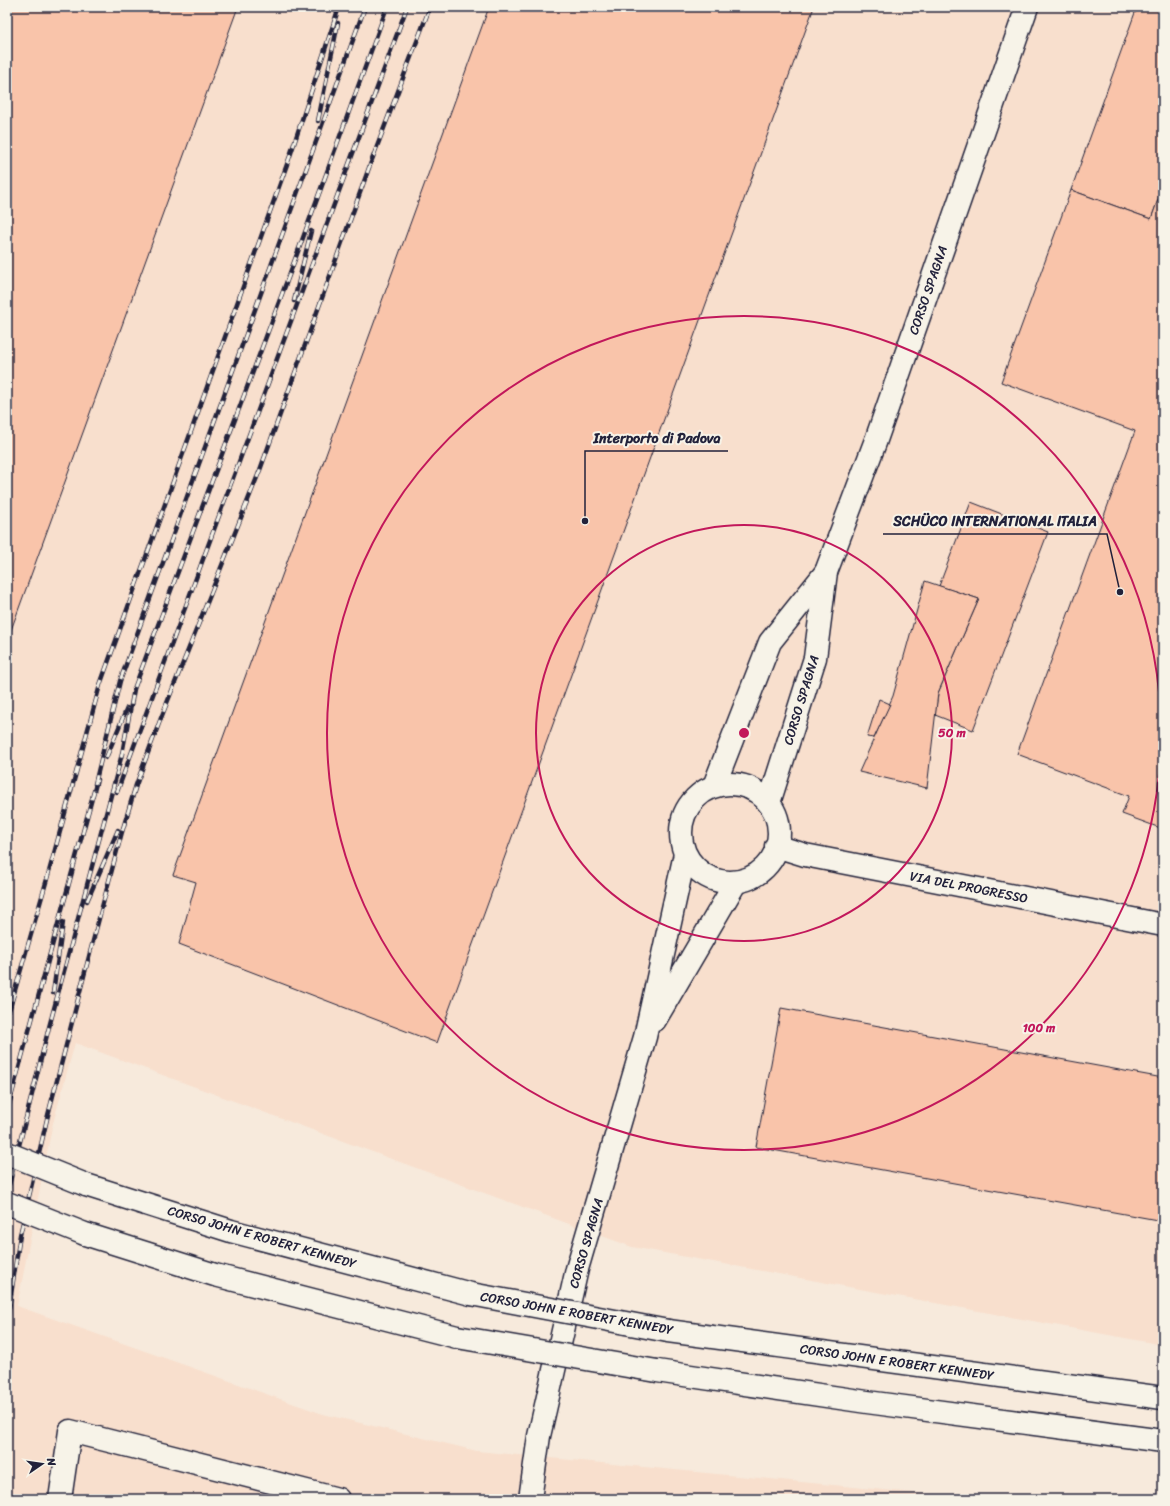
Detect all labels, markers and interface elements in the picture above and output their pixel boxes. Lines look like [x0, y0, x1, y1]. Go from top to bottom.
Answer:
street label: CORSO SPAGNA [902, 242, 954, 338]
callout: Interporto di Padova [585, 425, 728, 451]
text: Interporto di Padova [593, 426, 720, 451]
callout: SCHÜCO INTERNATIONAL ITALIA [883, 508, 1107, 534]
text: SCHÜCO INTERNATIONAL ITALIA [892, 509, 1097, 534]
street label: CORSO SPAGNA [776, 652, 826, 748]
text: 50 m [938, 722, 966, 744]
centre of rings [737, 726, 751, 740]
street label: VIA DEL PROGRESSO [908, 864, 1030, 910]
text: 100 m [1023, 1017, 1056, 1039]
street label: CORSO SPAGNA [562, 1195, 610, 1291]
street label: CORSO JOHN E ROBERT KENNEDY [165, 1199, 360, 1275]
street label: CORSO JOHN E ROBERT KENNEDY [479, 1285, 676, 1341]
street label: CORSO JOHN E ROBERT KENNEDY [799, 1337, 996, 1387]
north arrow [22, 1444, 62, 1484]
text: N [41, 1455, 61, 1468]

